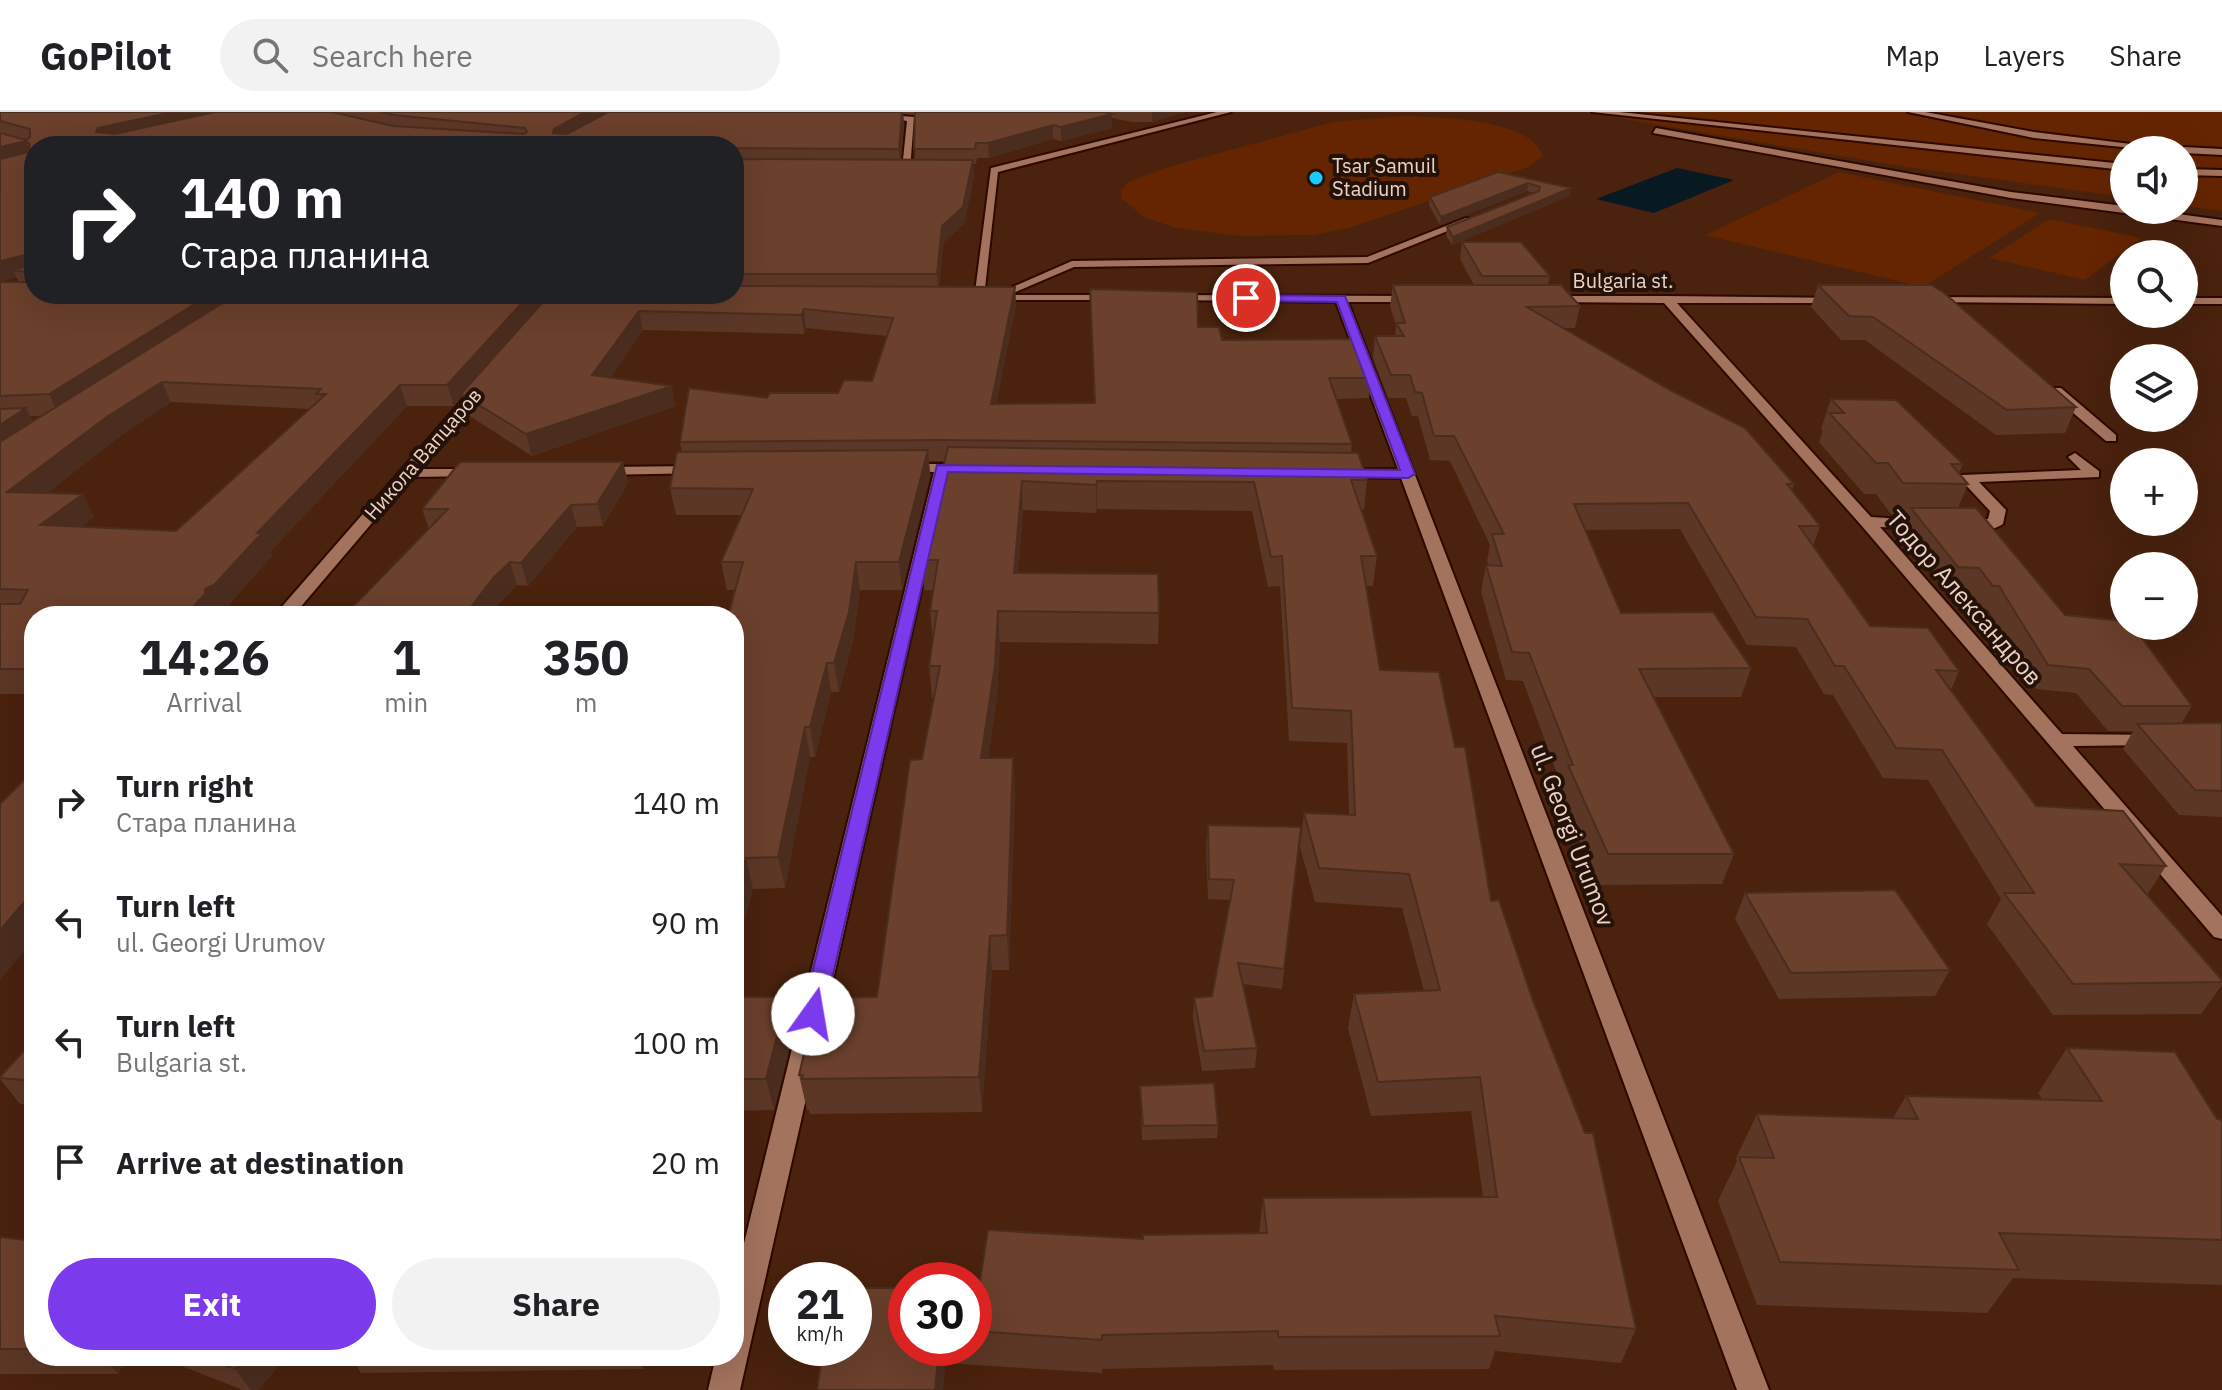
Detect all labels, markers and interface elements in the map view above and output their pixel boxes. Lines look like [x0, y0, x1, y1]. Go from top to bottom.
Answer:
search box [220, 19, 780, 91]
text: GoPilot [40, 31, 172, 80]
icon: search [248, 33, 292, 77]
text: Search here [312, 36, 473, 75]
text: Map [1885, 37, 1939, 74]
text: Layers [1983, 37, 2065, 74]
text: Share [2109, 37, 2182, 74]
map controls [2110, 136, 2198, 640]
button: sound [2110, 136, 2198, 224]
place label: Tsar Samuil Stadium [1332, 152, 1436, 202]
text: 140 m [180, 161, 344, 233]
icon: right [48, 168, 152, 272]
marker: Tsar Samuil Stadium [1307, 169, 1325, 187]
text: Стара планина [180, 231, 430, 278]
button: search [2110, 240, 2198, 328]
pin [1212, 264, 1280, 332]
street label: Bulgaria st. [1573, 267, 1673, 294]
icon: arrive [1224, 276, 1268, 320]
button: layers [2110, 344, 2198, 432]
street label: Никола Вапцаров [358, 382, 487, 525]
button: + [2110, 448, 2198, 536]
street label: Тодор Александров [1880, 503, 2050, 692]
button: − [2110, 552, 2198, 640]
text: 14:26 [139, 626, 270, 688]
text: 1 [392, 626, 421, 688]
text: 350 [543, 626, 629, 688]
text: Arrival [166, 685, 242, 719]
text: min [384, 685, 428, 719]
text: m [575, 685, 597, 719]
street label: ul. Georgi Urumov [1523, 739, 1623, 931]
text: Turn right [116, 766, 254, 805]
icon: right [48, 780, 92, 824]
text: 140 m [633, 783, 720, 822]
text: Стара планина [116, 805, 296, 839]
text: Turn left [116, 886, 235, 925]
icon: left [48, 900, 92, 944]
text: 90 m [651, 903, 720, 942]
text: ul. Georgi Urumov [116, 925, 325, 959]
position arrow [771, 972, 855, 1056]
text: Turn left [116, 1006, 235, 1045]
icon: left [48, 1020, 92, 1064]
text: 100 m [633, 1023, 720, 1062]
text: Bulgaria st. [116, 1045, 247, 1079]
icon: arrive [48, 1140, 92, 1184]
text: Arrive at destination [116, 1143, 404, 1182]
text: 20 m [651, 1143, 720, 1182]
button: Exit [48, 1258, 376, 1350]
button: Share [392, 1258, 720, 1350]
speed limit sign: 30 [888, 1262, 992, 1366]
text: 21 [796, 1278, 844, 1330]
text: km/h [796, 1320, 844, 1347]

